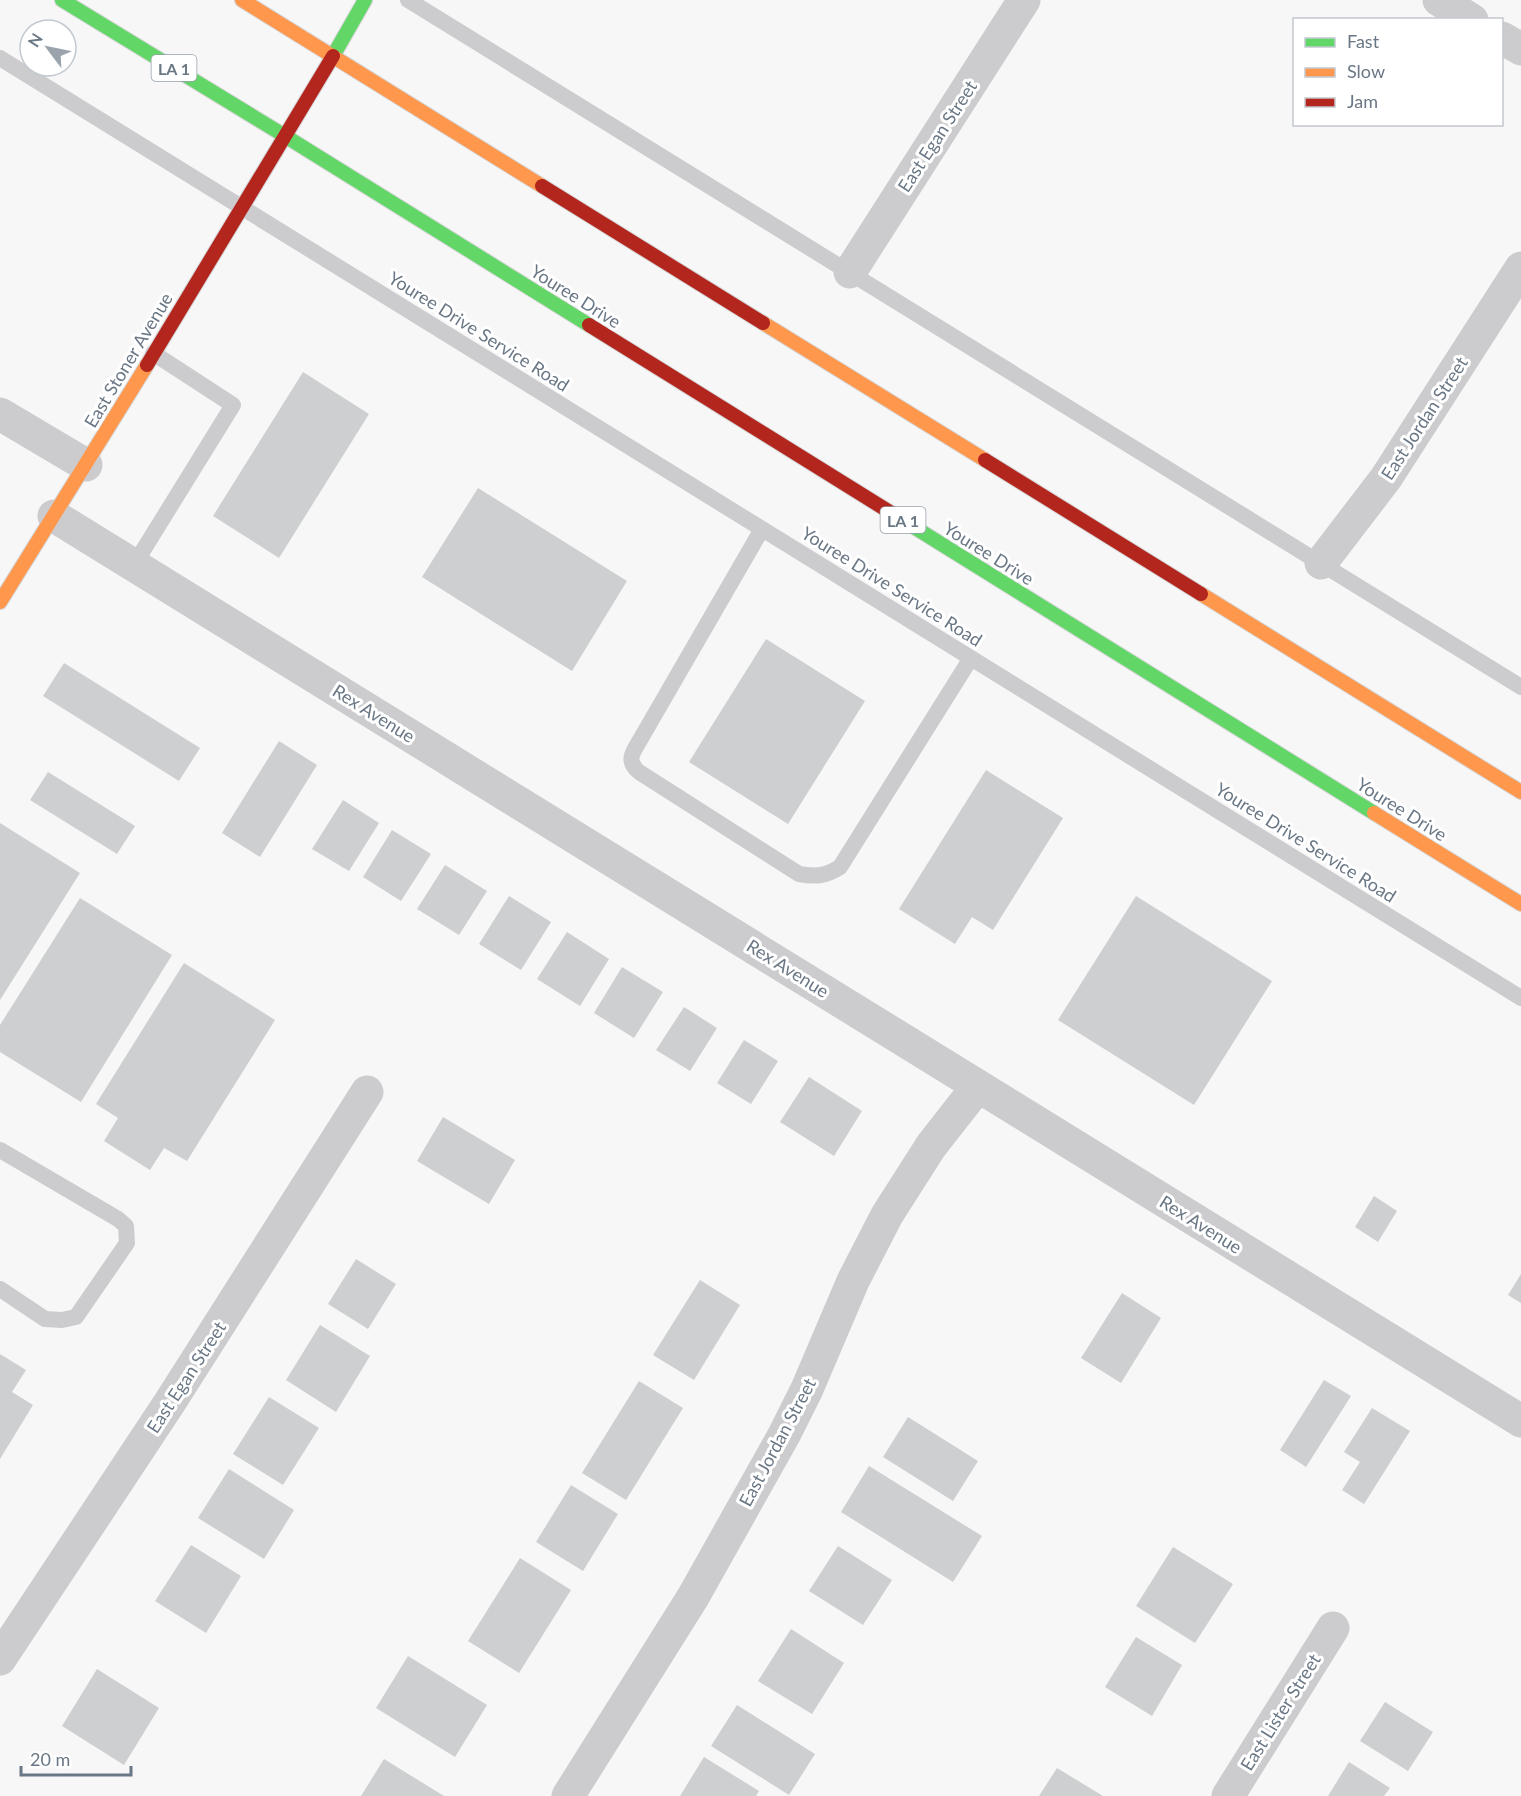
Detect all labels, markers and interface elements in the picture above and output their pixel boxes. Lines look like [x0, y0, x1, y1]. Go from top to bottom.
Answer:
north arrow [18, 18, 78, 78]
legend [1293, 18, 1503, 126]
text: N [24, 30, 46, 50]
text: Fast [1347, 30, 1380, 52]
road number: LA 1 [152, 55, 196, 81]
text: Slow [1347, 60, 1385, 82]
street label: East Egan Street [893, 76, 982, 196]
text: Jam [1347, 90, 1378, 112]
street label: Youree Drive [527, 260, 625, 332]
street label: Youree Drive Service Road [385, 266, 573, 396]
street label: East Stoner Avenue [79, 289, 177, 431]
street label: East Jordan Street [1376, 352, 1472, 484]
road number: LA 1 [880, 507, 926, 533]
street label: Youree Drive [940, 517, 1038, 589]
street label: Youree Drive Service Road [798, 521, 986, 651]
street label: Rex Avenue [329, 679, 419, 747]
street label: Youree Drive [1353, 773, 1451, 845]
street label: Youree Drive Service Road [1212, 777, 1400, 907]
street label: Rex Avenue [743, 934, 833, 1002]
street label: Rex Avenue [1156, 1190, 1246, 1258]
street label: East Egan Street [142, 1317, 231, 1437]
street label: East Jordan Street [734, 1374, 820, 1510]
street label: East Lister Street [1235, 1649, 1325, 1774]
scale bar [21, 1739, 130, 1777]
text: 20 m [30, 1748, 70, 1770]

